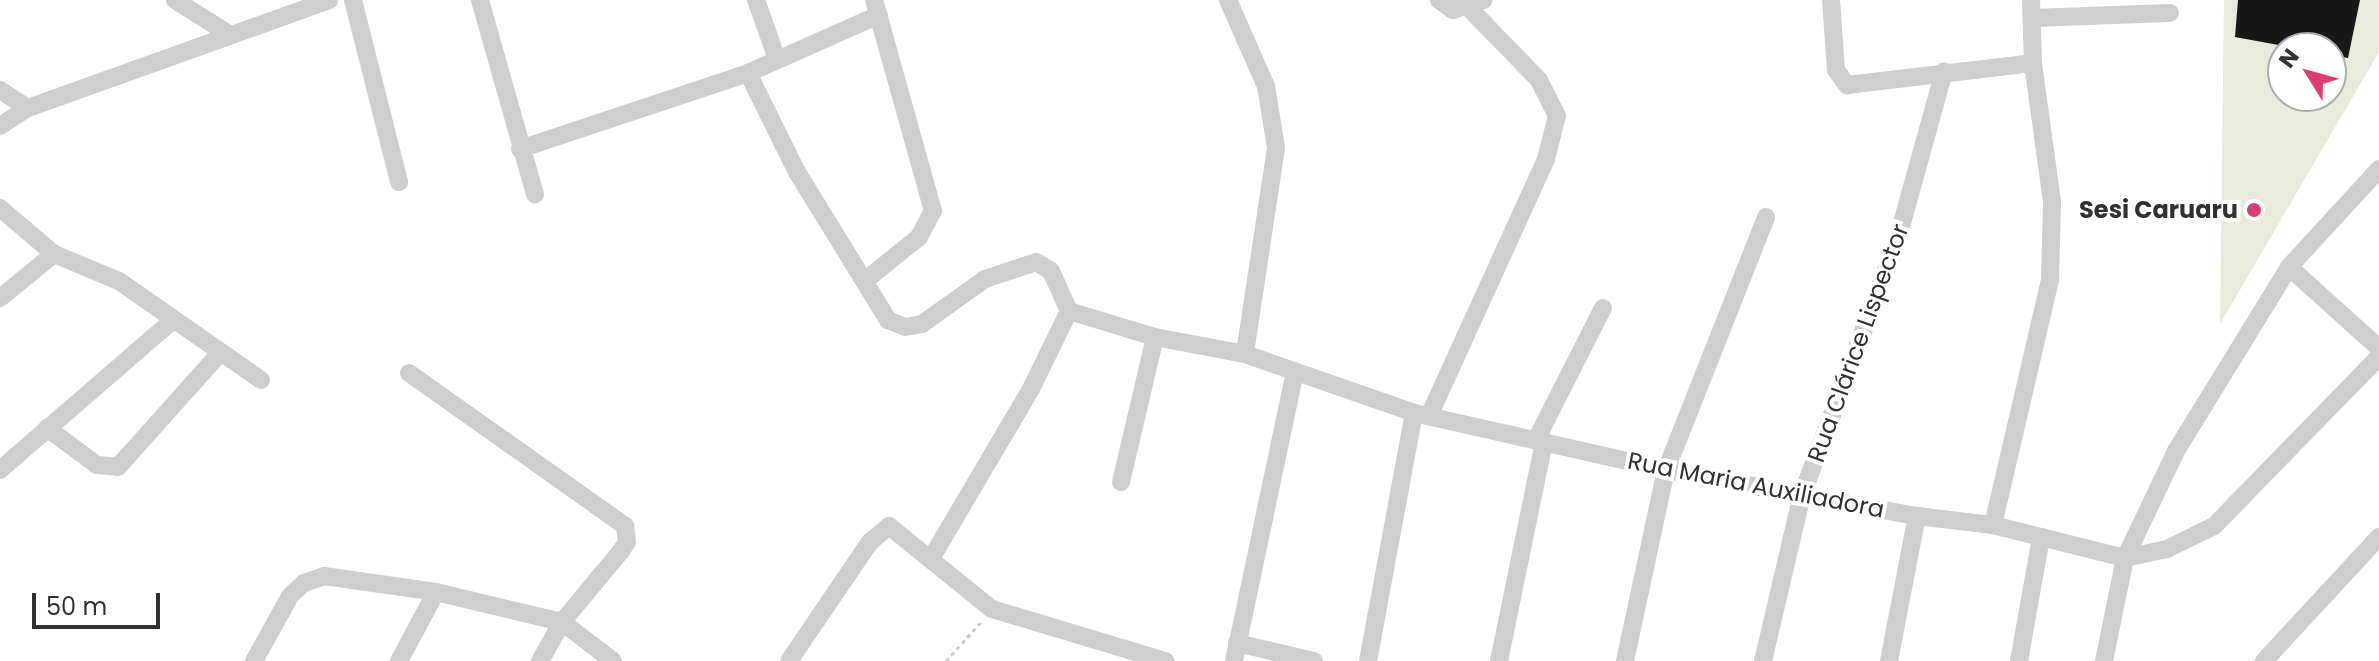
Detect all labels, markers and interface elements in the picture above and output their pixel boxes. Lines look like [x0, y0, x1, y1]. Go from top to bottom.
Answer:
north arrow [2267, 32, 2347, 112]
text: N [2272, 43, 2306, 74]
place label: Sesi Caruaru [2079, 196, 2238, 224]
marker: Sesi Caruaru [2245, 201, 2263, 219]
street label: Rua Clárice Lispector [1801, 220, 1915, 466]
street label: Rua Maria Auxiliadora [1625, 446, 1887, 524]
scale bar [36, 577, 164, 627]
text: 50 m [46, 590, 107, 623]

